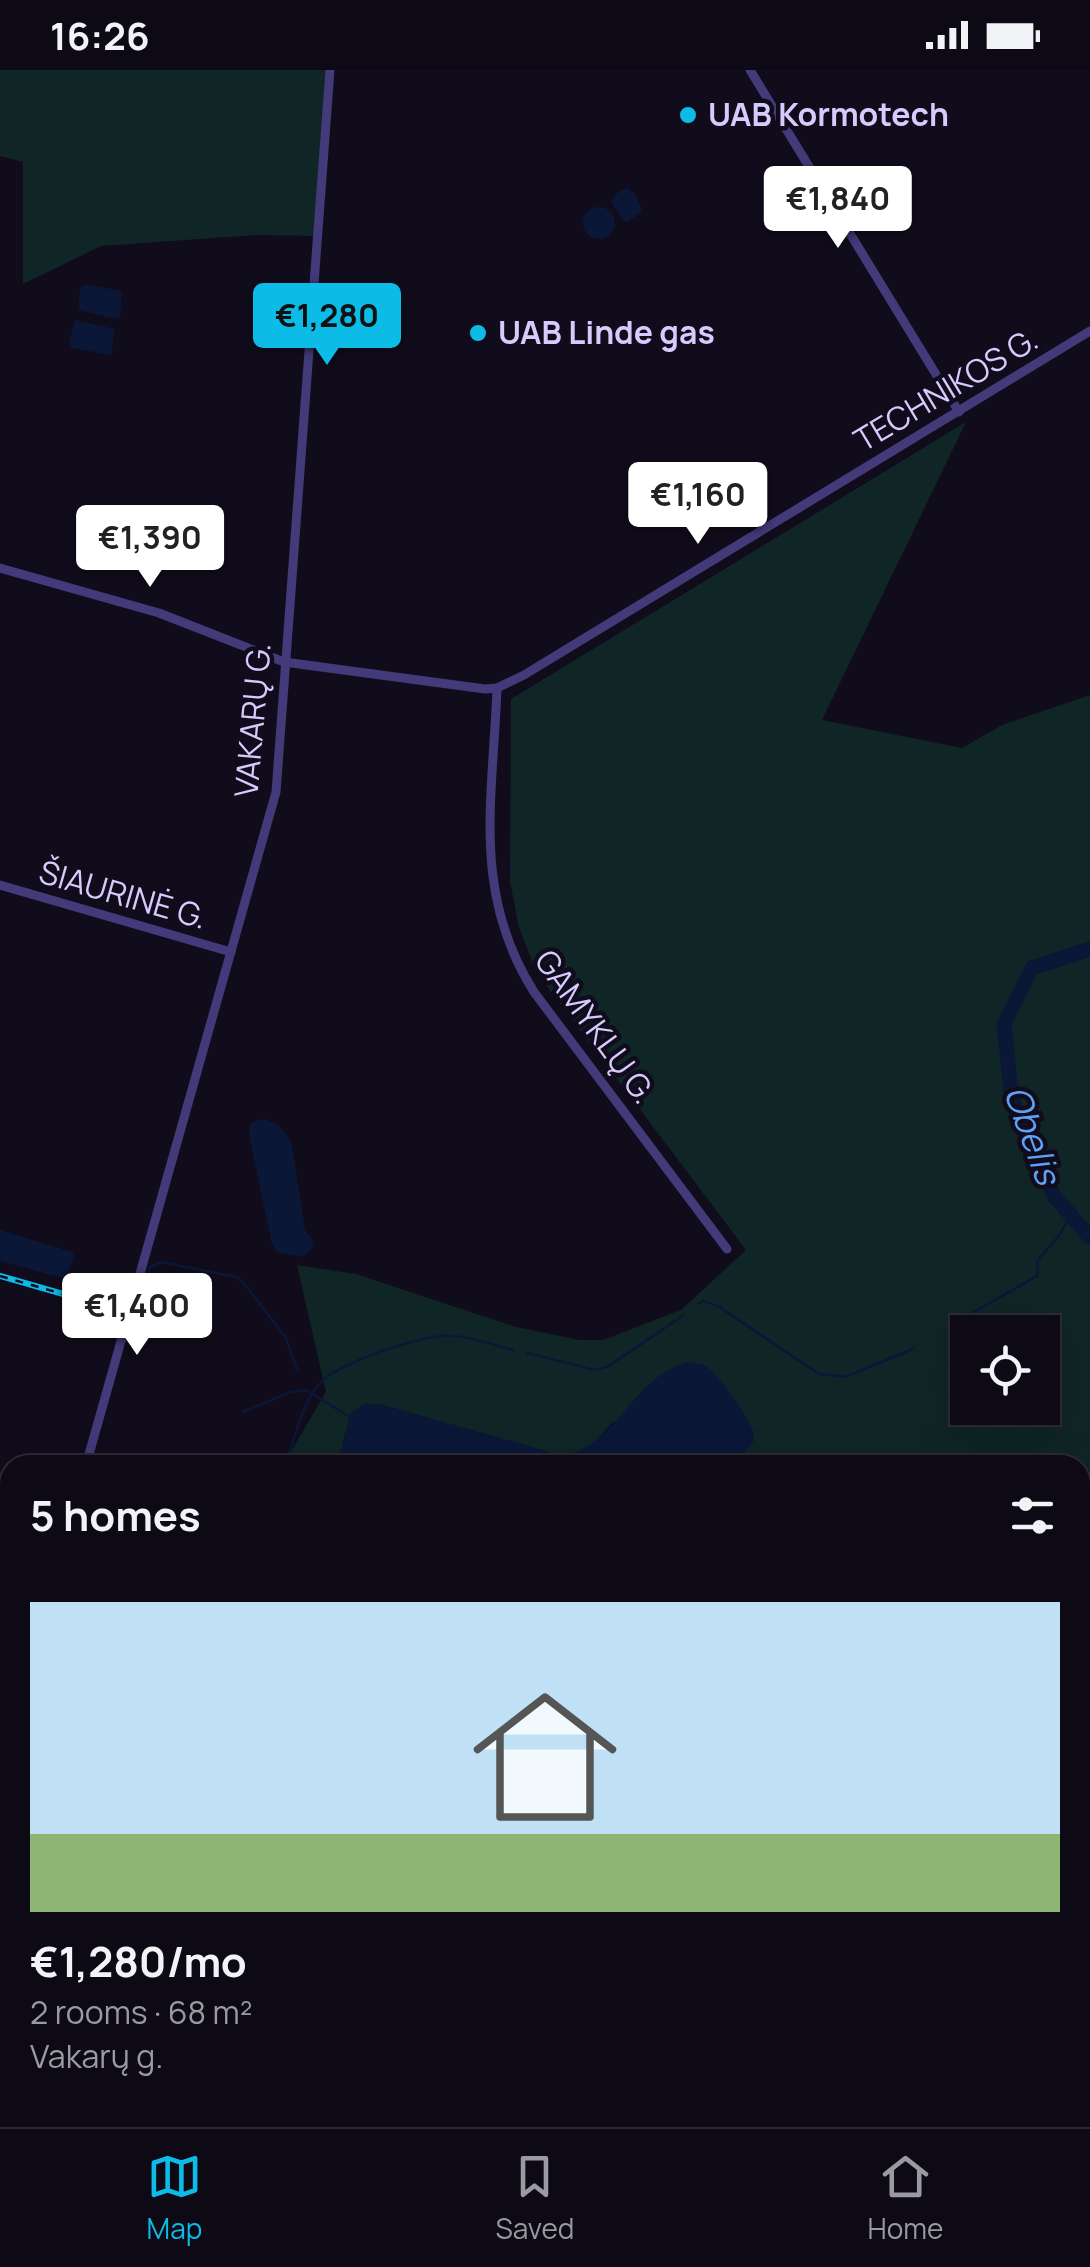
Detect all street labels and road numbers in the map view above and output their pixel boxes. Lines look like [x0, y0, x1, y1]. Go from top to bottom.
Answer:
street label: TECHNIKOS G. [845, 317, 1046, 461]
street label: VAKARŲ G. [223, 641, 281, 799]
street label: ŠIAURINĖ G. [34, 849, 212, 939]
street label: GAMYKLŲ G. [525, 941, 667, 1112]

